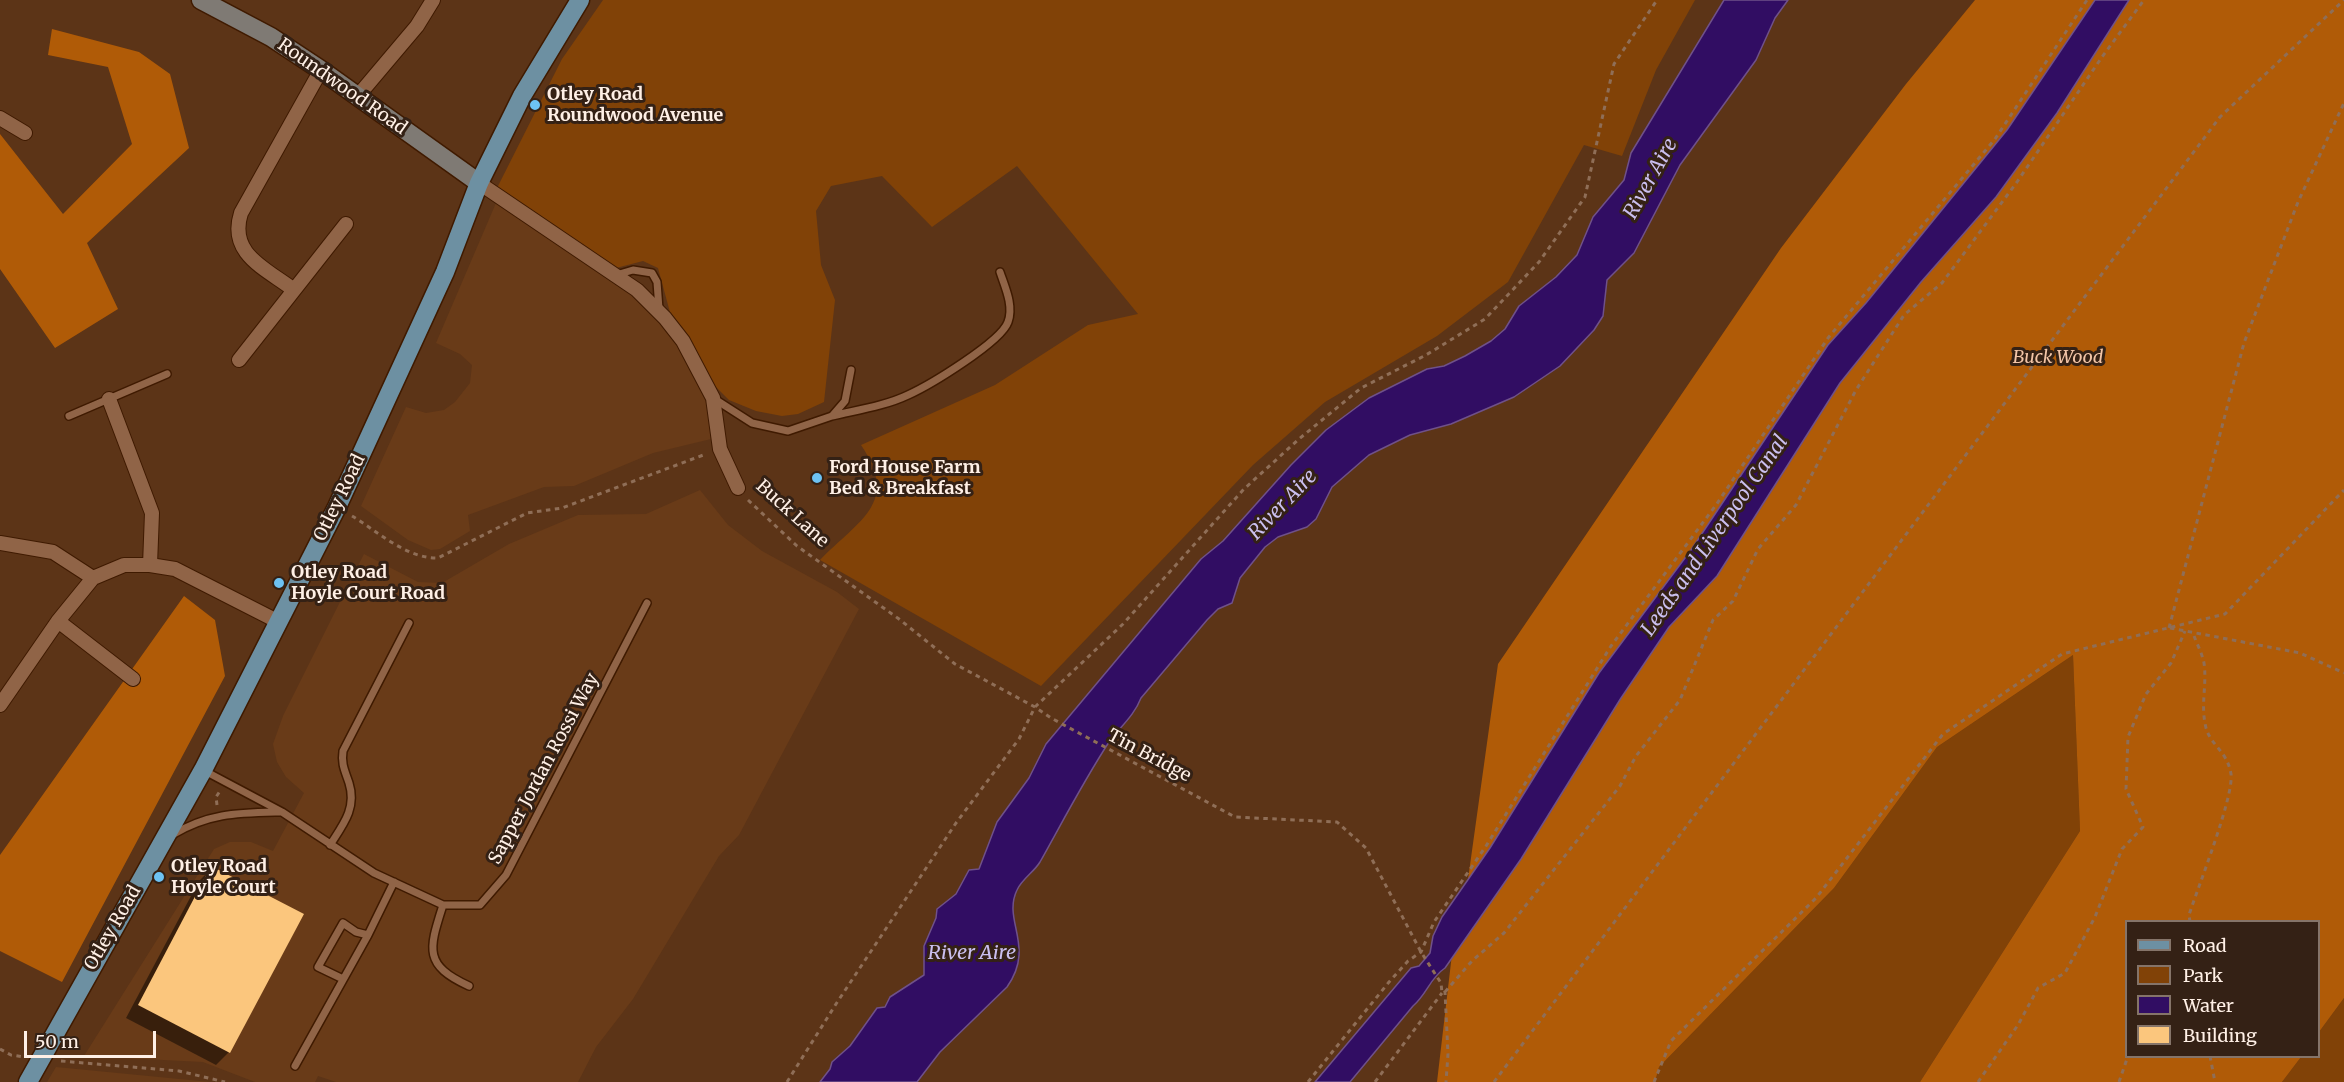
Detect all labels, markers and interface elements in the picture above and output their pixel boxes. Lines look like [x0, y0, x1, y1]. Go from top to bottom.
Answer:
street label: Roundwood Road [273, 34, 411, 140]
place label: Otley Road Roundwood Avenue [547, 84, 723, 127]
marker: Otley Road Roundwood Avenue [528, 98, 542, 112]
water label: River Aire [1619, 135, 1683, 223]
park label: Buck Wood [2013, 347, 2103, 369]
water label: Leeds and Liverpool Canal [1637, 431, 1793, 641]
street label: Otley Road [310, 451, 370, 545]
place label: Ford House Farm Bed & Breakfast [829, 457, 981, 500]
water label: River Aire [1244, 465, 1322, 545]
marker: Ford House Farm Bed & Breakfast [810, 471, 824, 485]
street label: Buck Lane [751, 476, 833, 552]
place label: Otley Road Hoyle Court Road [291, 562, 445, 604]
marker: Otley Road Hoyle Court Road [272, 576, 286, 590]
street label: Sapper Jordan Rossi Way [484, 670, 604, 868]
street label: Tin Bridge [1104, 725, 1194, 787]
place label: Otley Road Hoyle Court [171, 856, 276, 898]
marker: Otley Road Hoyle Court [152, 870, 166, 884]
street label: Otley Road [80, 882, 146, 974]
legend [2125, 920, 2320, 1058]
text: Road [2183, 934, 2227, 957]
water label: River Aire [928, 941, 1016, 965]
text: Park [2183, 964, 2223, 987]
text: Water [2183, 994, 2234, 1017]
scale bar [27, 1019, 159, 1057]
text: Building [2183, 1024, 2257, 1047]
text: 50 m [35, 1030, 79, 1053]

